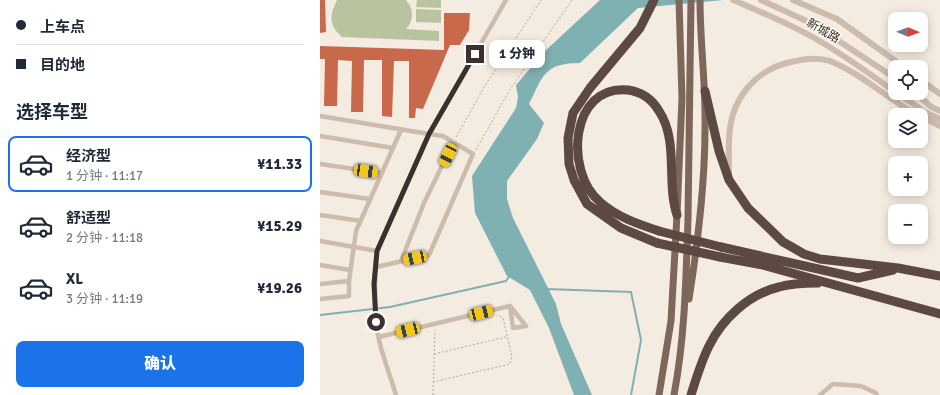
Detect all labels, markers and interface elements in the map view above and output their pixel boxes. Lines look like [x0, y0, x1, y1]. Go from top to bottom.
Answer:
north arrow [888, 12, 928, 52]
map controls [888, 12, 928, 244]
street label: 新城路 [804, 16, 842, 46]
text: 上车点 [40, 18, 85, 36]
callout: 1 分钟 [489, 40, 545, 68]
route end [466, 45, 484, 63]
text: 1 分钟 [499, 46, 535, 62]
text: 目的地 [40, 56, 85, 74]
button: locate [888, 60, 928, 100]
text: 选择车型 [16, 101, 88, 123]
button: layers [888, 108, 928, 148]
car [437, 142, 459, 168]
icon: car [18, 146, 54, 182]
text: 经济型 [66, 147, 111, 165]
text: ¥11.33 [257, 155, 302, 173]
button: + [888, 156, 928, 196]
car [353, 163, 379, 179]
text: 1 分钟 · 11:17 [66, 168, 143, 184]
button: − [888, 204, 928, 244]
icon: car [18, 208, 54, 244]
text: 舒适型 [66, 209, 111, 227]
text: ¥15.29 [257, 217, 302, 235]
text: 2 分钟 · 11:18 [66, 230, 143, 246]
car [402, 250, 428, 266]
icon: car [18, 270, 54, 306]
text: XL [66, 270, 83, 288]
text: ¥19.26 [257, 279, 302, 297]
text: 3 分钟 · 11:19 [66, 291, 143, 307]
car [468, 304, 494, 322]
route start [367, 313, 385, 331]
car [395, 321, 421, 339]
button: 确认 [16, 341, 304, 387]

